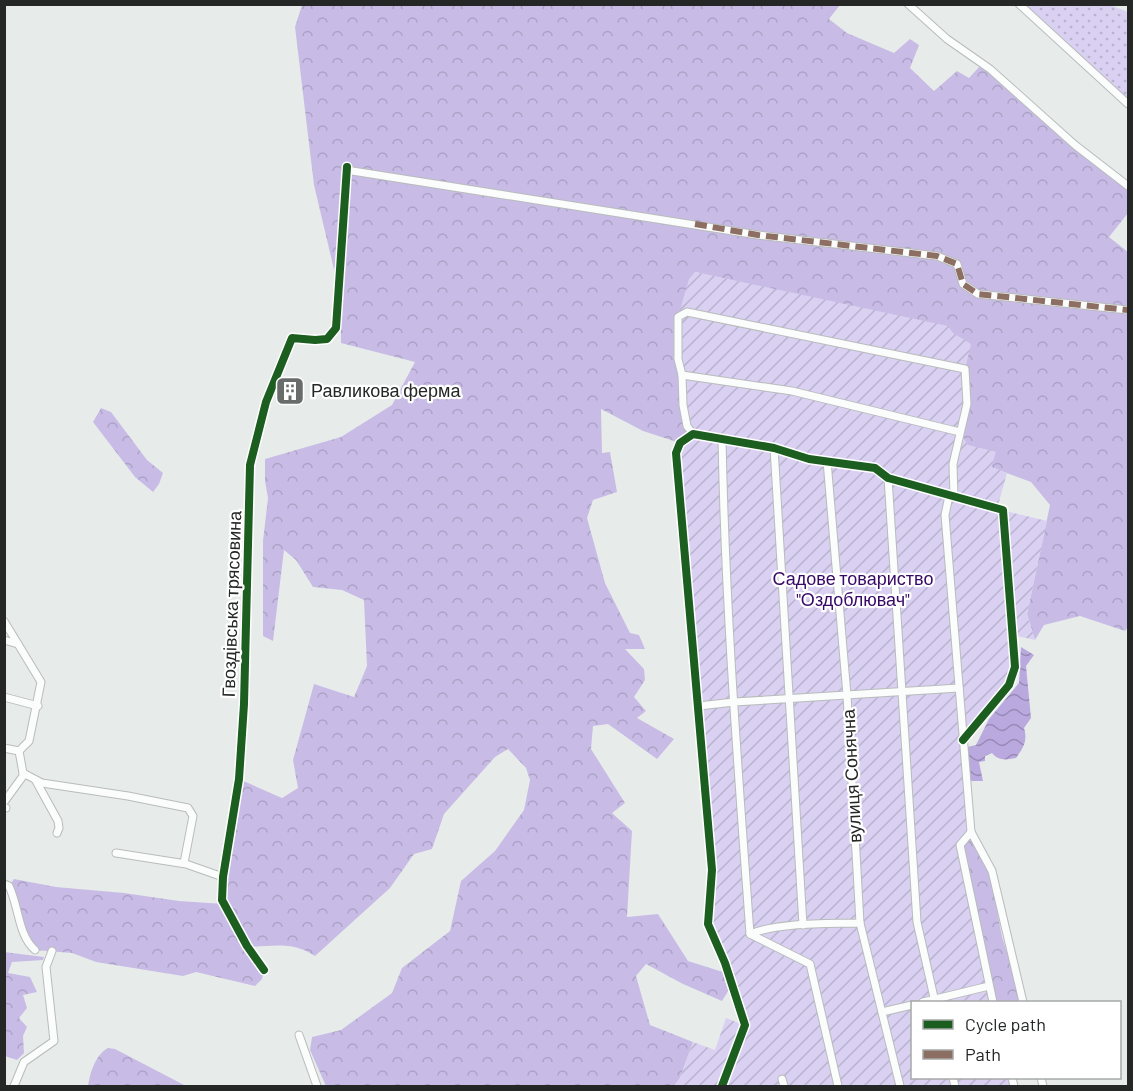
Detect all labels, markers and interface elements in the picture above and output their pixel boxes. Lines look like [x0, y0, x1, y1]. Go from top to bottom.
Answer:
building icon: Равликова ферма [274, 375, 306, 407]
place label: Равликова ферма [311, 379, 461, 401]
street label: Гвоздівська трясовина [217, 509, 245, 698]
park label: Садове товариство "Оздоблювач" [773, 567, 933, 610]
street label: вулиця Сонячна [836, 708, 865, 844]
legend [911, 1001, 1121, 1079]
text: Cycle path [965, 1013, 1046, 1035]
text: Path [965, 1043, 1001, 1065]

